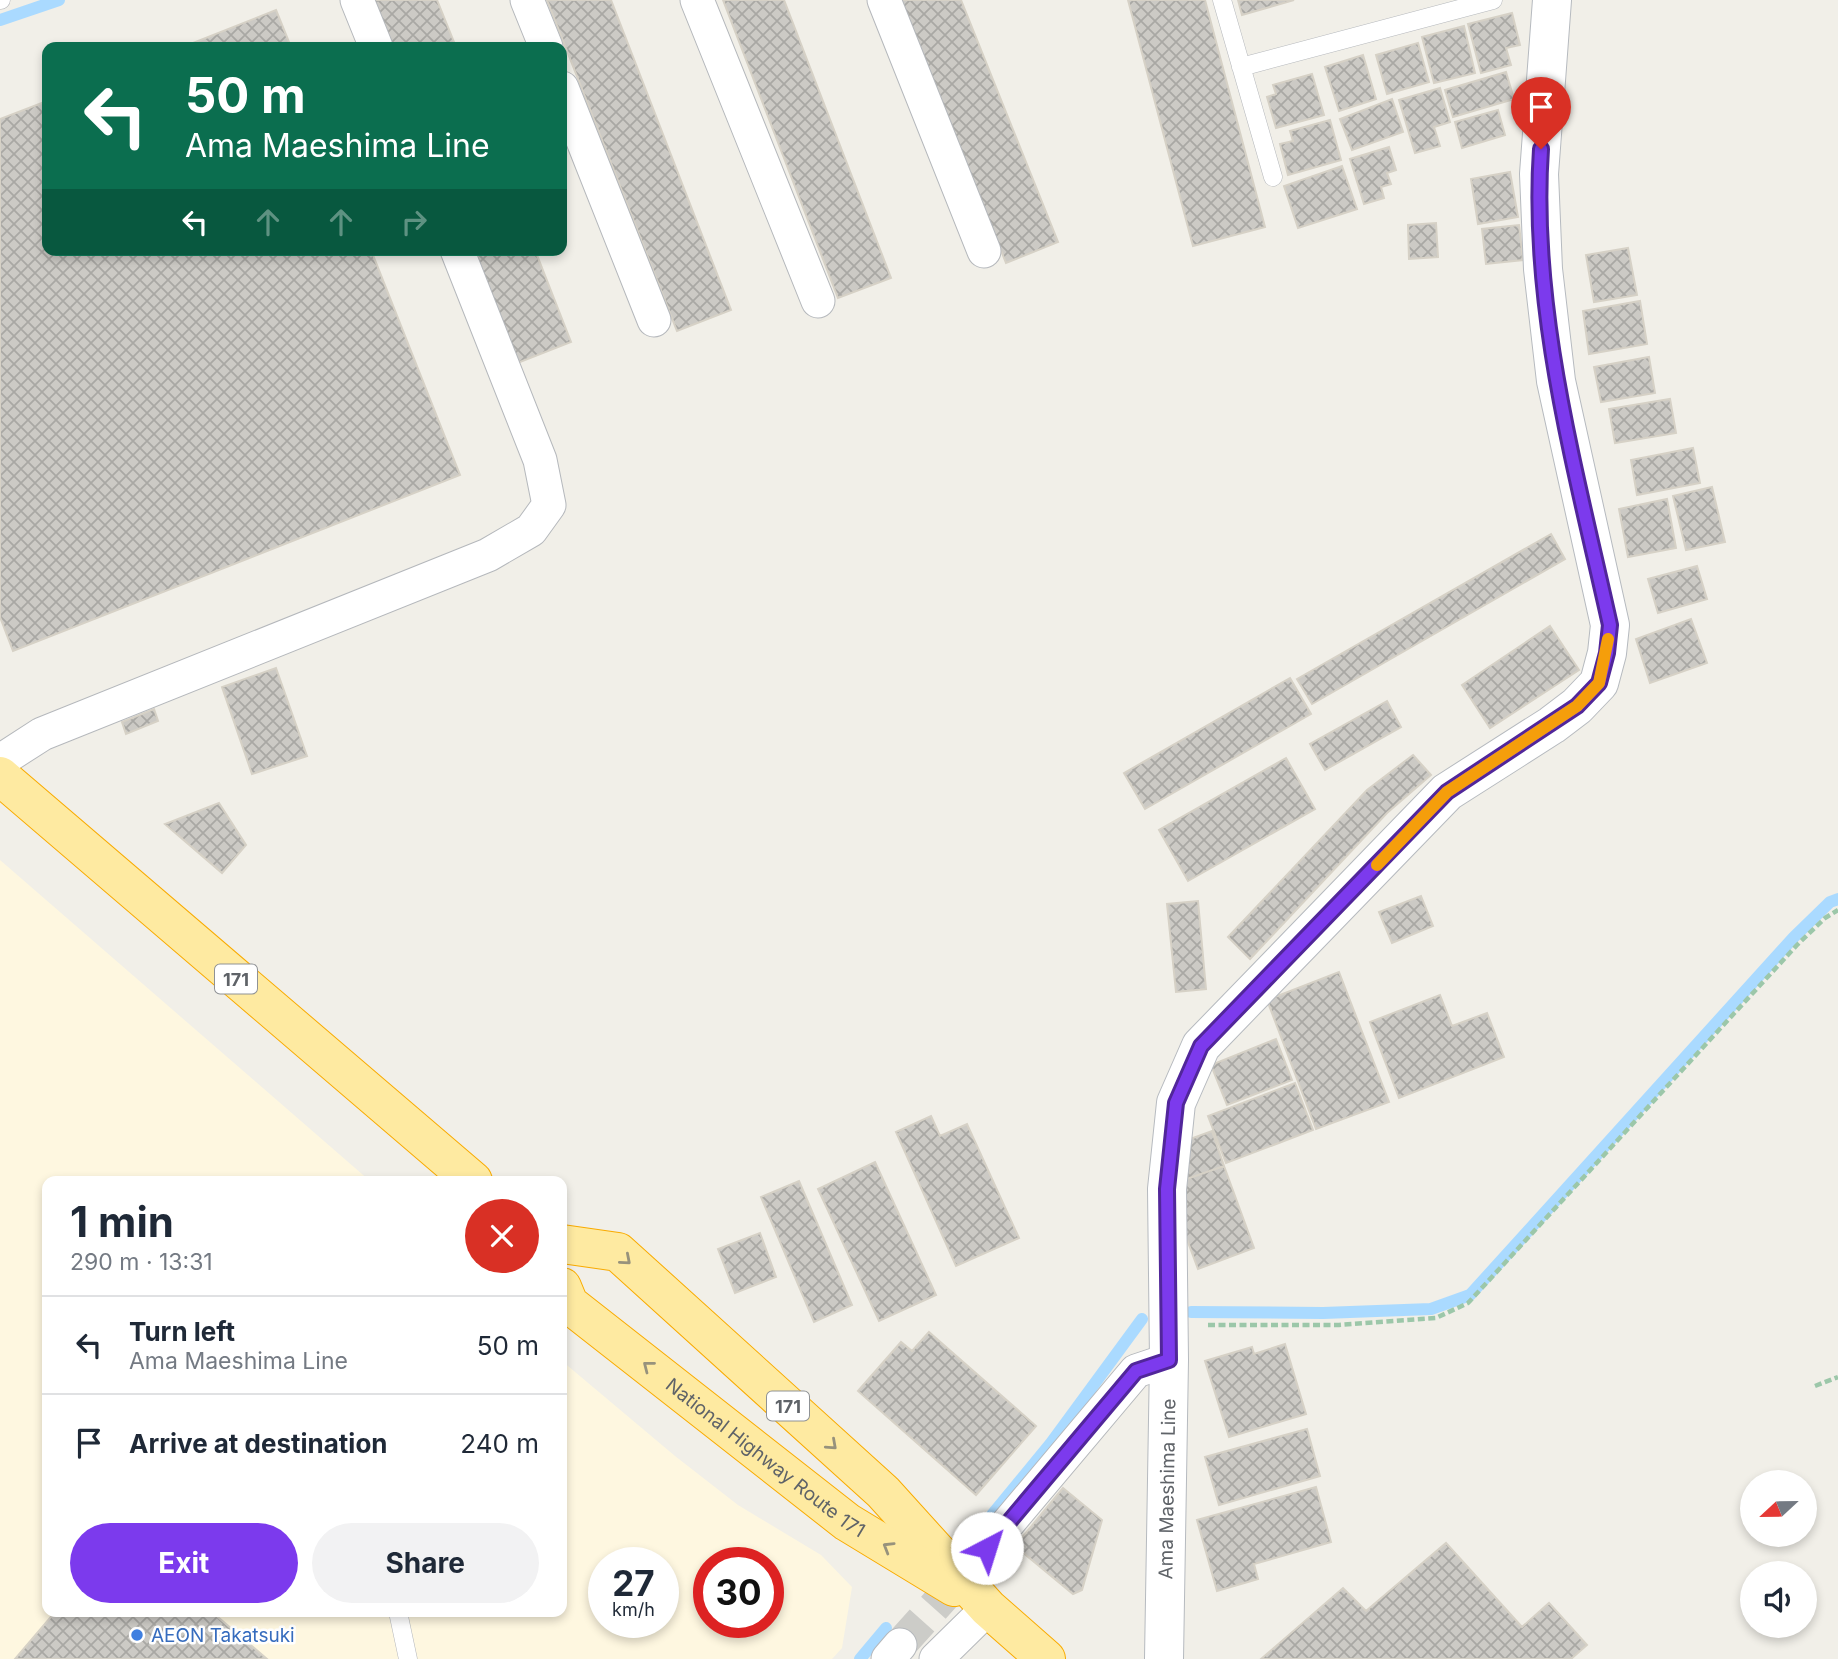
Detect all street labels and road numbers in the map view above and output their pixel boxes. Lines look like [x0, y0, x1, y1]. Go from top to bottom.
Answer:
road number: 171 [215, 964, 257, 994]
street label: National Highway Route 171 [662, 1373, 870, 1542]
road number: 171 [767, 1392, 809, 1420]
street label: Ama Maeshima Line [1154, 1398, 1180, 1580]

